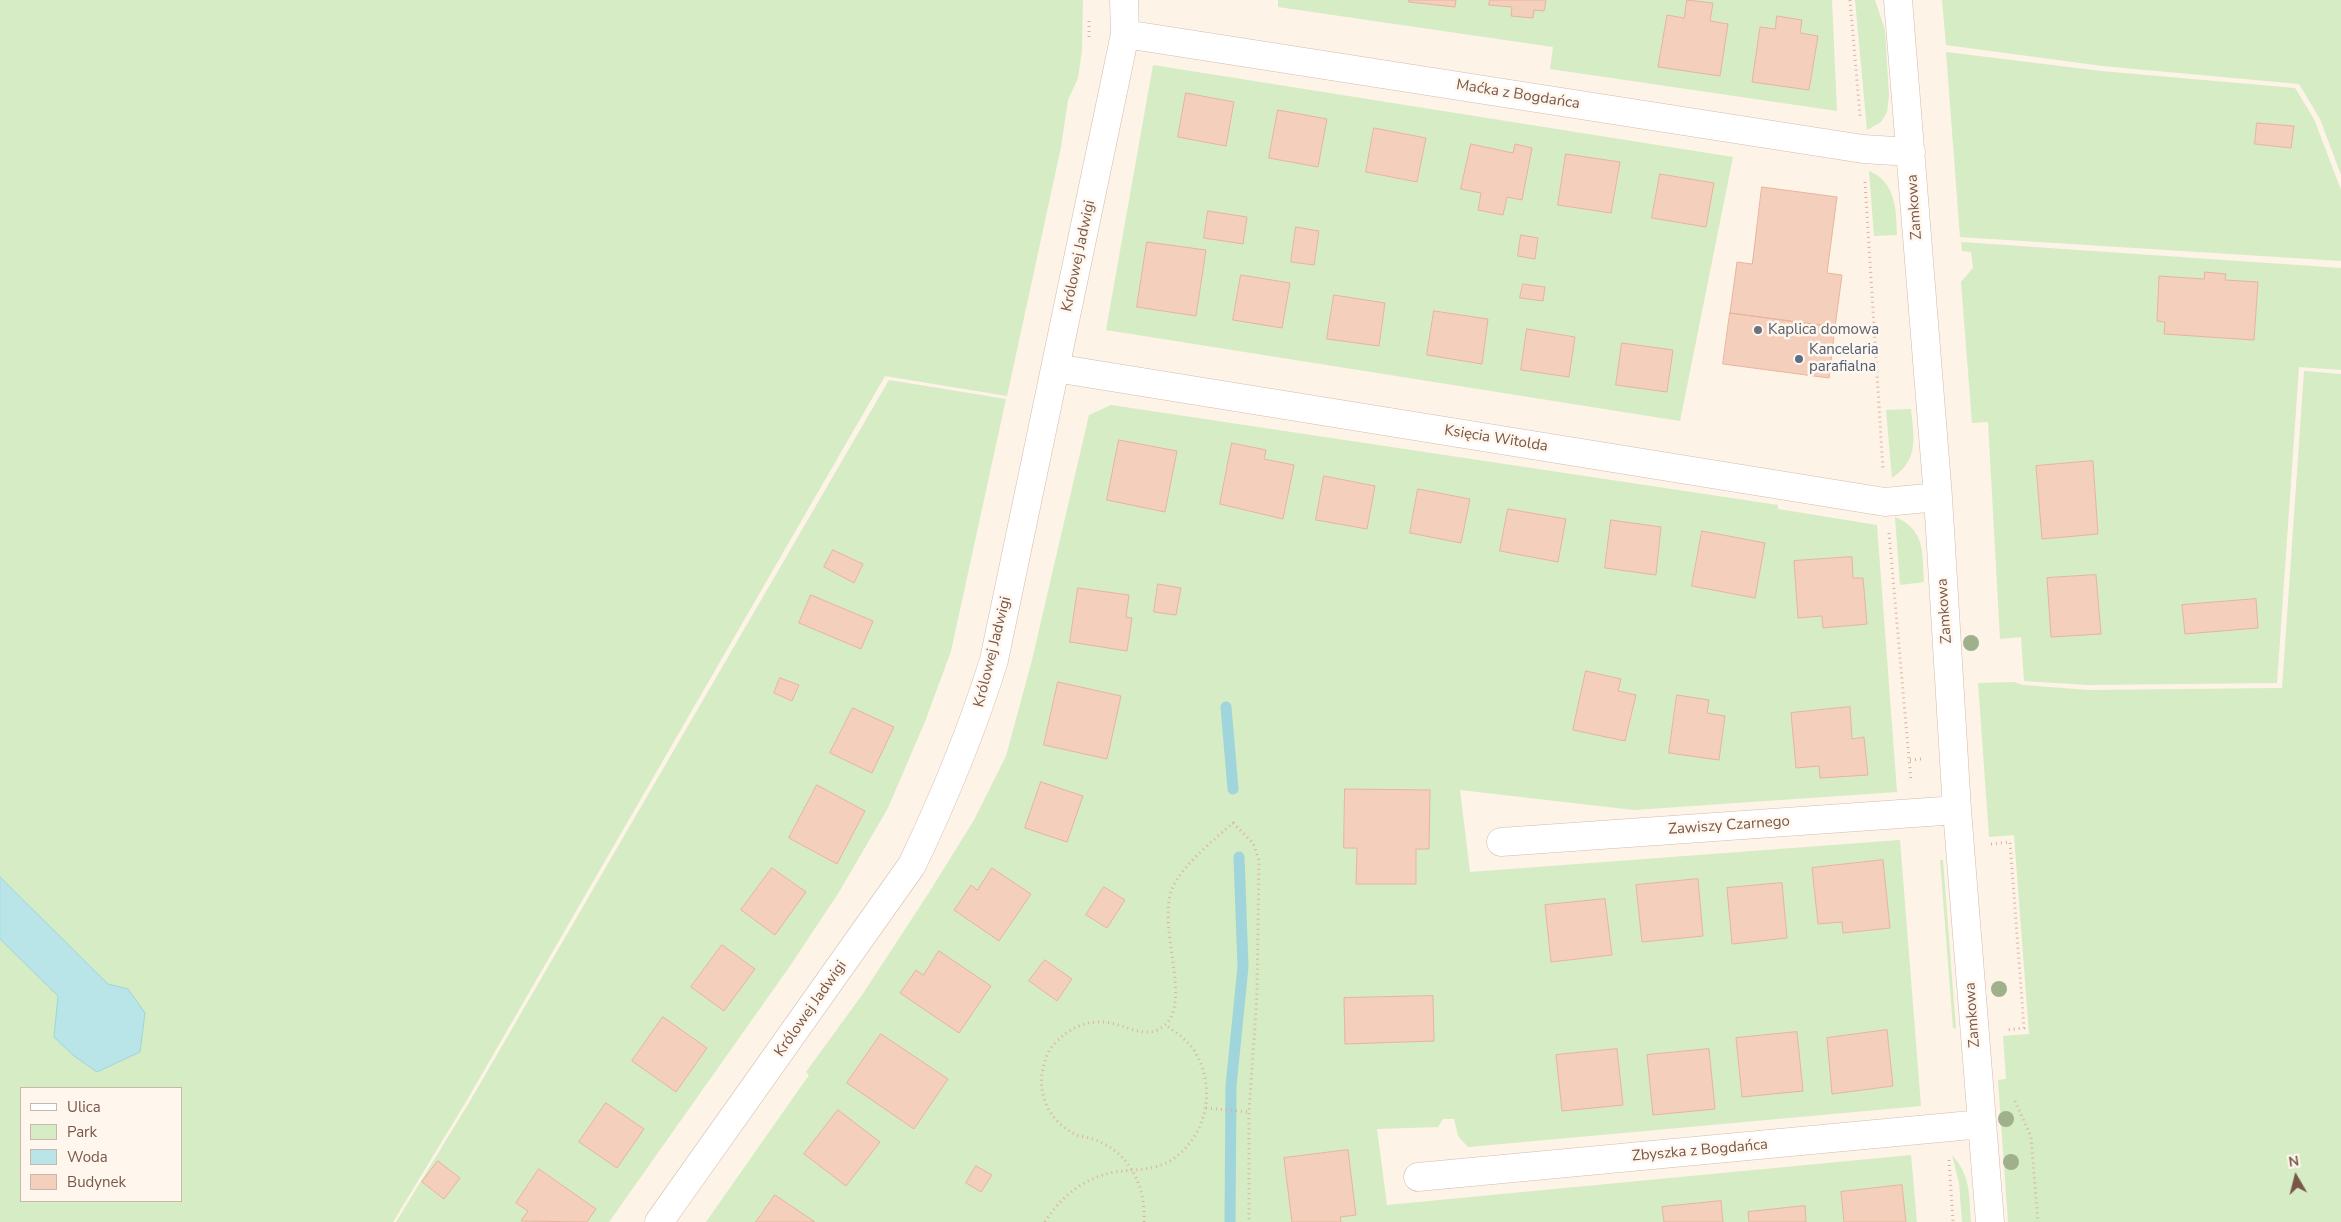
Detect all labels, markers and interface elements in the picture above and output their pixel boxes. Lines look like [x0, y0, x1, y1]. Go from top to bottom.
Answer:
street label: Maćka z Bogdańca [1455, 76, 1581, 114]
street label: Zamkowa [1904, 174, 1926, 240]
street label: Królowej Jadwigi [1058, 199, 1100, 313]
place label: Kaplica domowa [1768, 321, 1879, 339]
marker: Kaplica domowa [1752, 324, 1764, 336]
place label: Kancelaria parafialna [1809, 341, 1879, 376]
marker: Kancelaria parafialna [1793, 353, 1805, 365]
street label: Księcia Witolda [1443, 422, 1549, 456]
street label: Zamkowa [1934, 578, 1956, 644]
street label: Królowej Jadwigi [971, 595, 1015, 709]
street label: Zawiszy Czarnego [1668, 813, 1790, 839]
street label: Królowej Jadwigi [771, 957, 851, 1061]
street label: Zamkowa [1962, 982, 1984, 1048]
legend [20, 1087, 182, 1202]
text: Ulica [67, 1097, 101, 1117]
text: Park [67, 1122, 97, 1142]
street label: Zbyszka z Bogdańca [1631, 1136, 1769, 1166]
text: Woda [67, 1147, 108, 1167]
north arrow [2271, 1152, 2321, 1202]
text: N [2287, 1152, 2300, 1172]
text: Budynek [67, 1172, 126, 1192]

